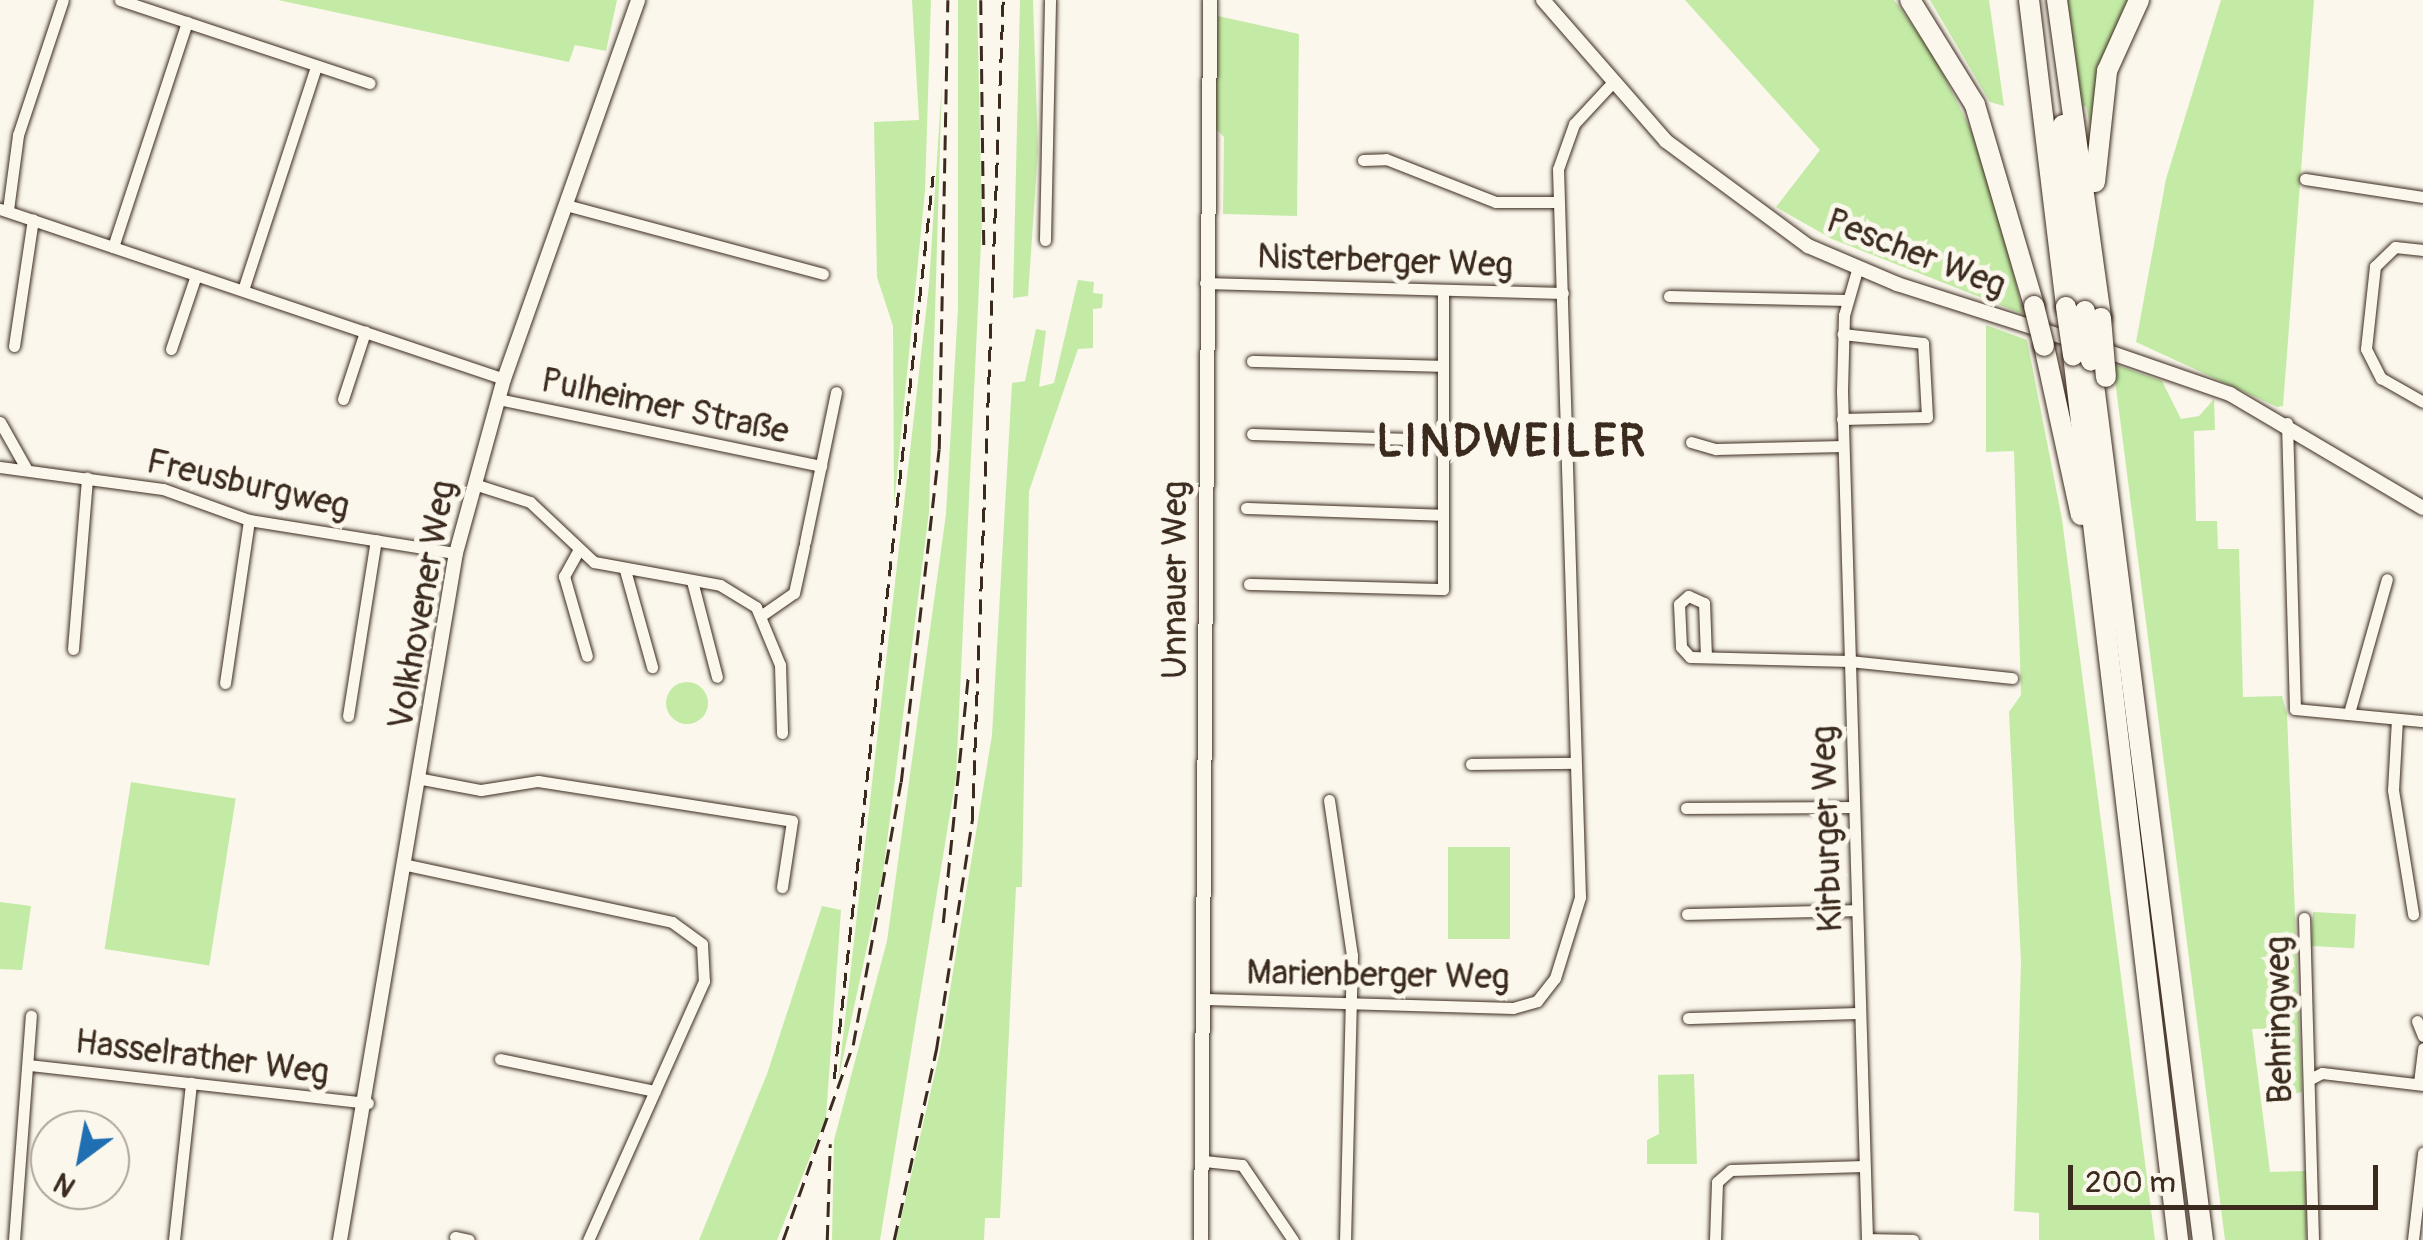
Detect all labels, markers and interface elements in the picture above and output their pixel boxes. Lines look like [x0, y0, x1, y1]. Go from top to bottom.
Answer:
street label: Pescher Weg [1820, 200, 2012, 306]
street label: Nisterberger Weg [1256, 236, 1514, 286]
street label: Pulheimer Straße [537, 359, 793, 453]
district label: LINDWEILER [1376, 416, 1648, 470]
street label: Freusburgweg [143, 440, 353, 528]
street label: Volkhovener Weg [379, 477, 465, 733]
street label: Unnauer Weg [1154, 481, 1196, 679]
street label: Kirburger Weg [1802, 725, 1852, 933]
street label: Behringweg [2257, 936, 2301, 1104]
street label: Marienberger Weg [1246, 952, 1510, 998]
street label: Hasselrather Weg [73, 1021, 331, 1093]
north arrow [30, 1110, 130, 1210]
scale bar [2073, 1145, 2383, 1207]
text: N [48, 1164, 82, 1204]
text: 200 m [2085, 1164, 2176, 1201]

